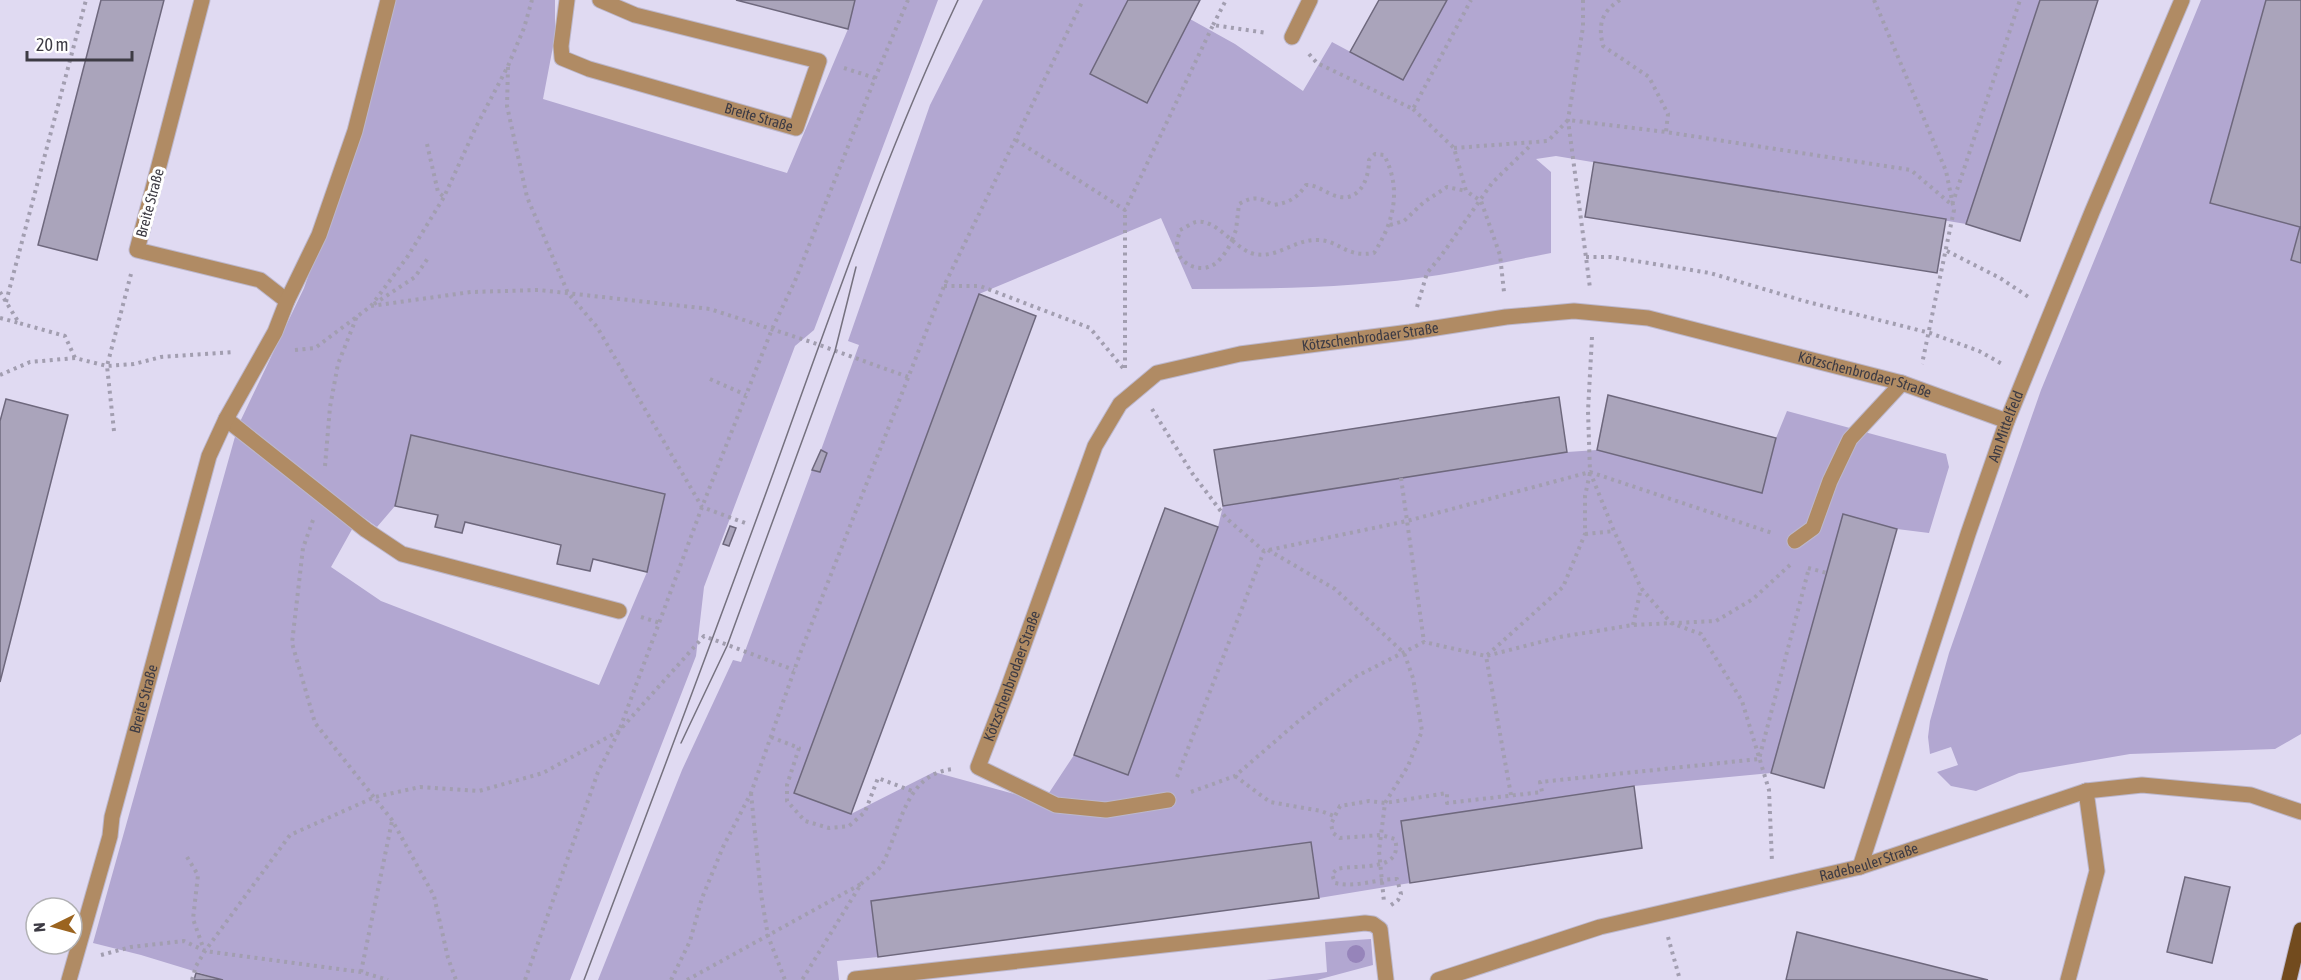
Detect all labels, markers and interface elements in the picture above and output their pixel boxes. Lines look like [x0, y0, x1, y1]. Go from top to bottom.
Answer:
scale bar [27, 24, 132, 62]
text: 20 m [36, 34, 68, 55]
street label: Breite Straße [723, 99, 795, 135]
street label: Breite Straße [132, 166, 167, 239]
street label: Kötzschenbrodaer Straße [1301, 319, 1440, 354]
street label: Kötzschenbrodaer Straße [1796, 348, 1934, 401]
street label: Am Mittelfeld [1984, 388, 2026, 464]
street label: Kötzschenbrodaer Straße [980, 608, 1043, 743]
street label: Breite Straße [126, 662, 161, 735]
street label: Radebeuler Straße [1818, 839, 1920, 884]
north arrow [24, 896, 84, 956]
text: N [30, 922, 48, 933]

